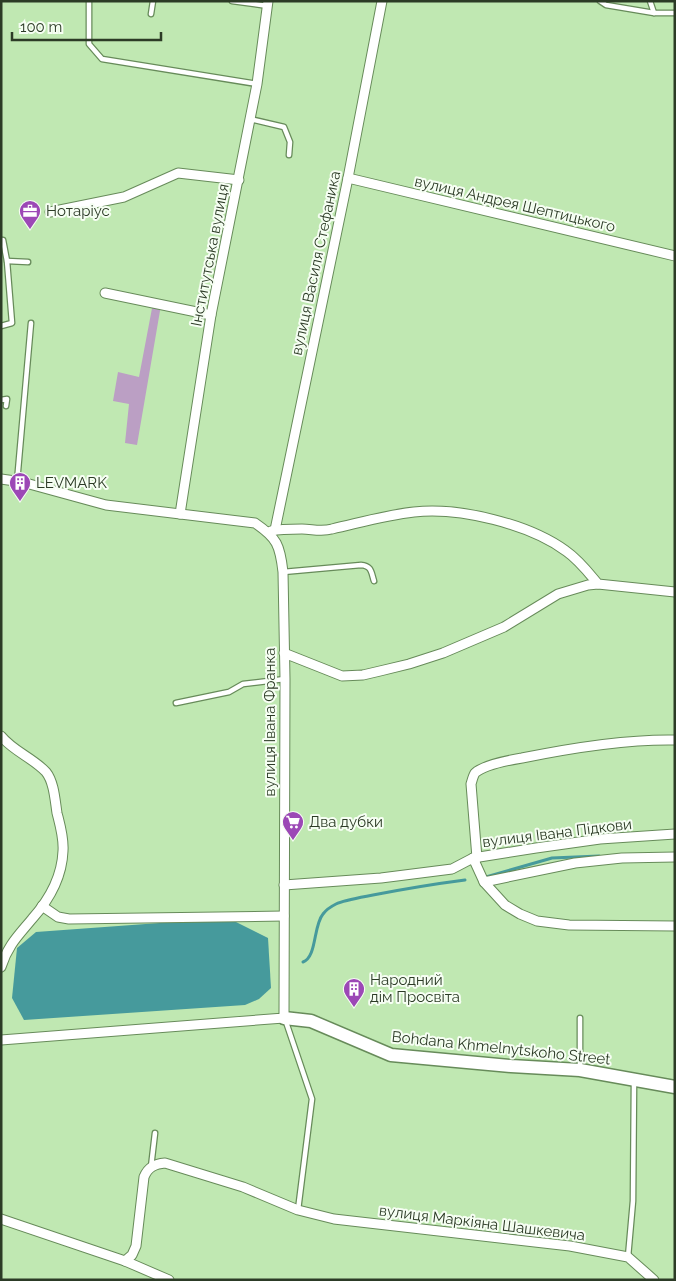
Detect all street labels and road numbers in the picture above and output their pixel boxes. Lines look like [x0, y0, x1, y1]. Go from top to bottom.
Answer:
street label: вулиця Василя Стефаника [288, 169, 344, 357]
street label: вулиця Андрея Шептицького [413, 172, 617, 236]
street label: Інститутська вулиця [187, 182, 233, 328]
street label: вулиця Івана Франка [261, 648, 279, 796]
street label: вулиця Івана Підкови [481, 815, 633, 851]
street label: Bohdana Khmelnytskoho Street [391, 1028, 611, 1068]
street label: вулиця Маркіяна Шашкевича [378, 1201, 586, 1245]

